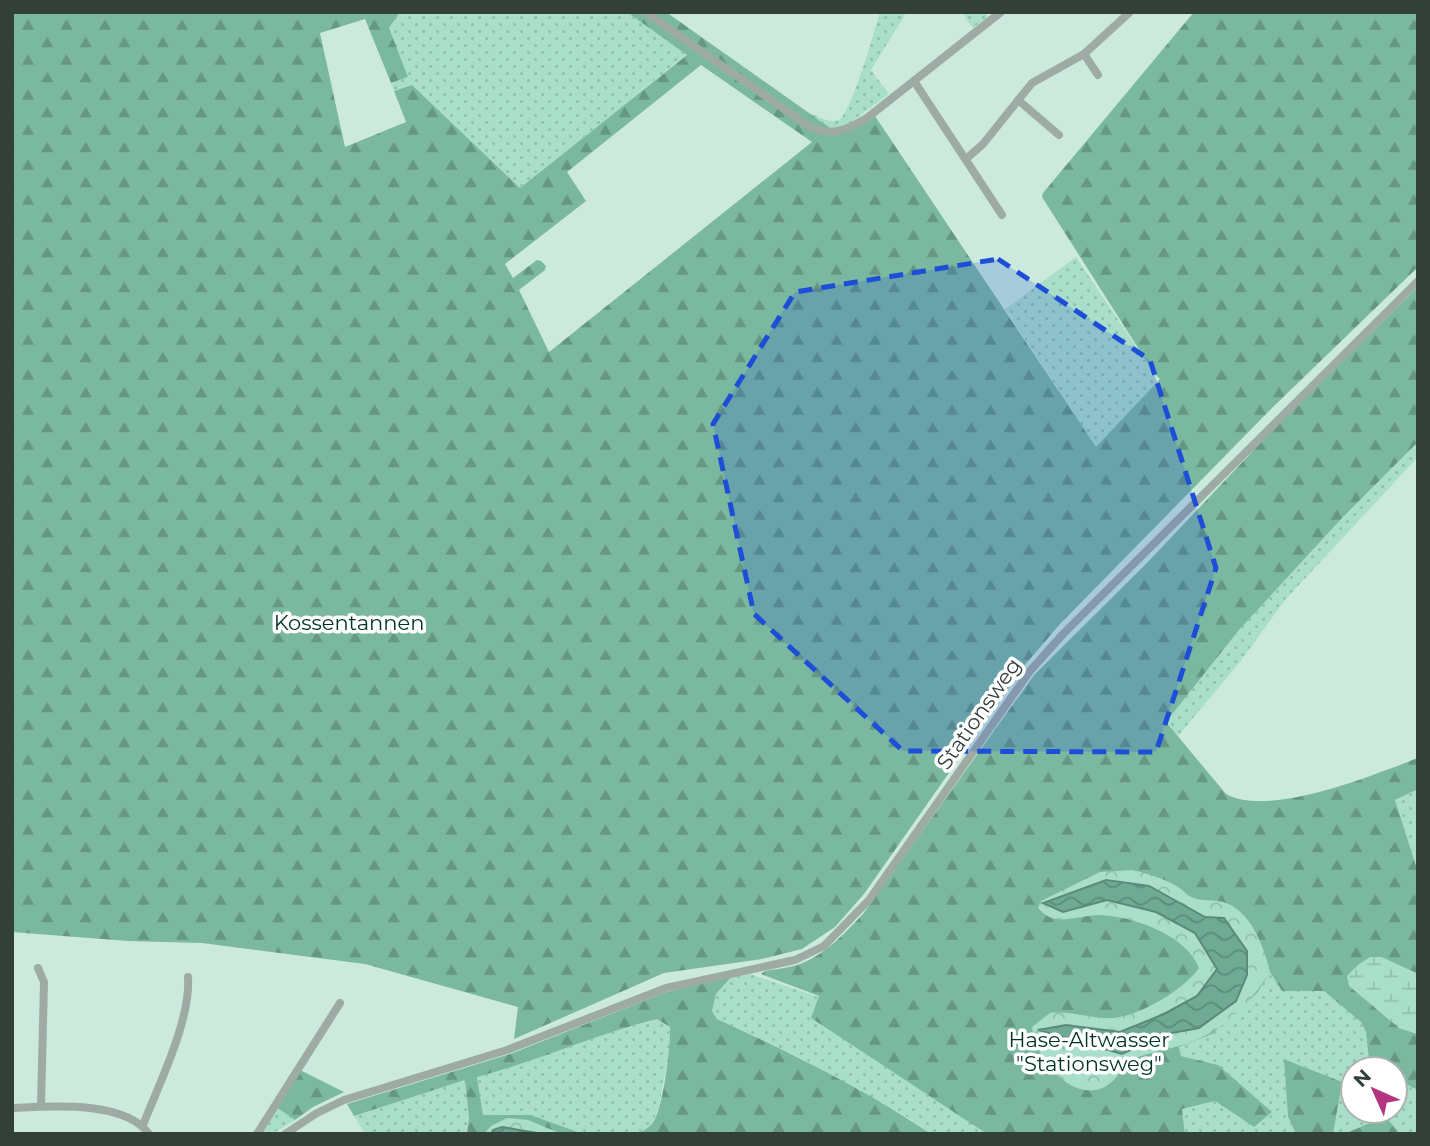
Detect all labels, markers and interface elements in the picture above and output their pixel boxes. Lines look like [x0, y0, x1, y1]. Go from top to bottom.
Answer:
park label: Kossentannen [274, 610, 424, 635]
street label: Stationsweg [931, 653, 1026, 774]
park label: Hase-Altwasser "Stationsweg" [1008, 1027, 1170, 1076]
north arrow [1339, 1055, 1409, 1125]
text: N [1349, 1065, 1376, 1092]

